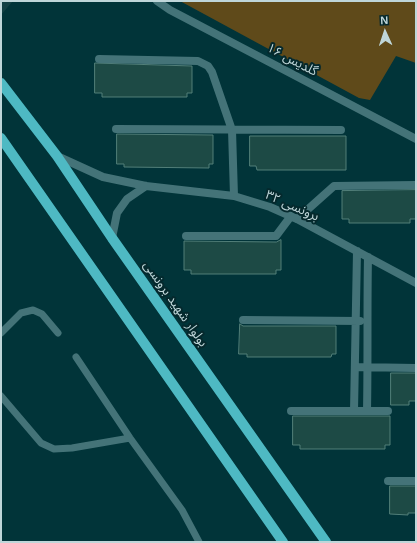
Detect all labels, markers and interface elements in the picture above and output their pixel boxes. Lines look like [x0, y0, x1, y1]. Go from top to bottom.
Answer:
north arrow [365, 12, 405, 52]
text: N [380, 14, 389, 26]
street label: گلدیس ۱۶ [264, 40, 320, 80]
street label: برونسی ۳۲ [263, 187, 321, 225]
street label: بولوار شهید برونسی [140, 258, 210, 350]

